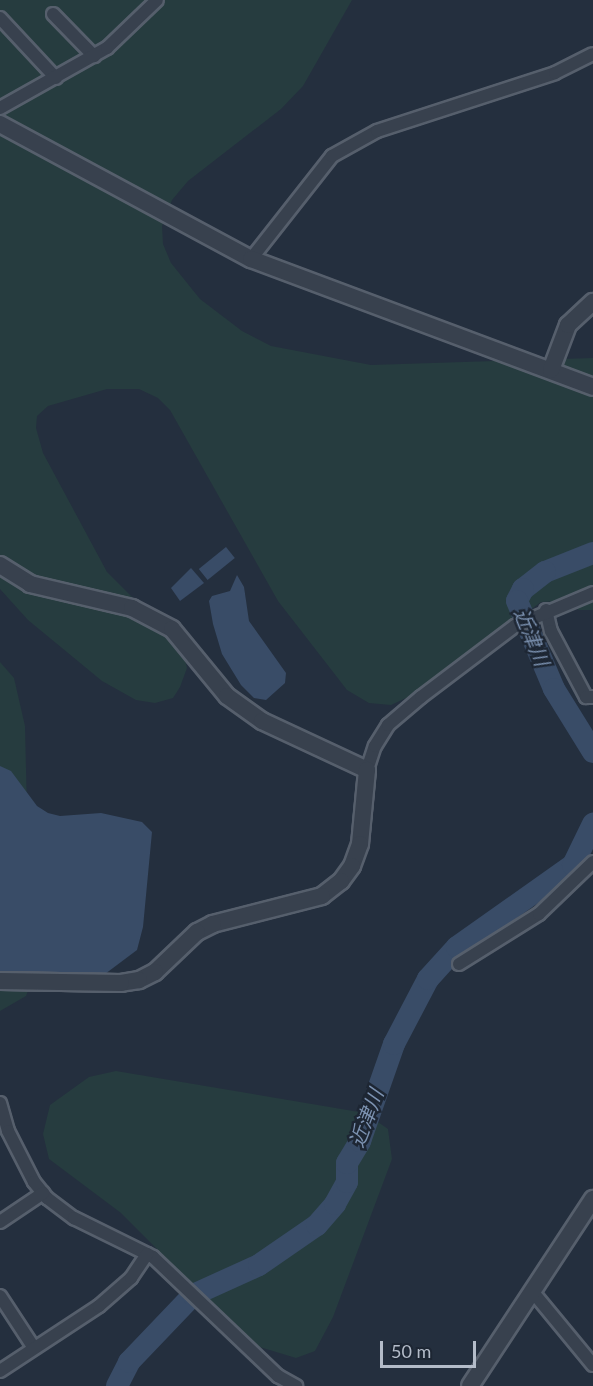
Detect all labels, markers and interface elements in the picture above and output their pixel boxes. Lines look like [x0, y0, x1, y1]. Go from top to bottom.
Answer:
water label: 近津川 [510, 605, 554, 669]
water label: 近津川 [344, 1086, 388, 1150]
scale bar [383, 1329, 479, 1367]
text: 50 m [391, 1340, 431, 1362]

